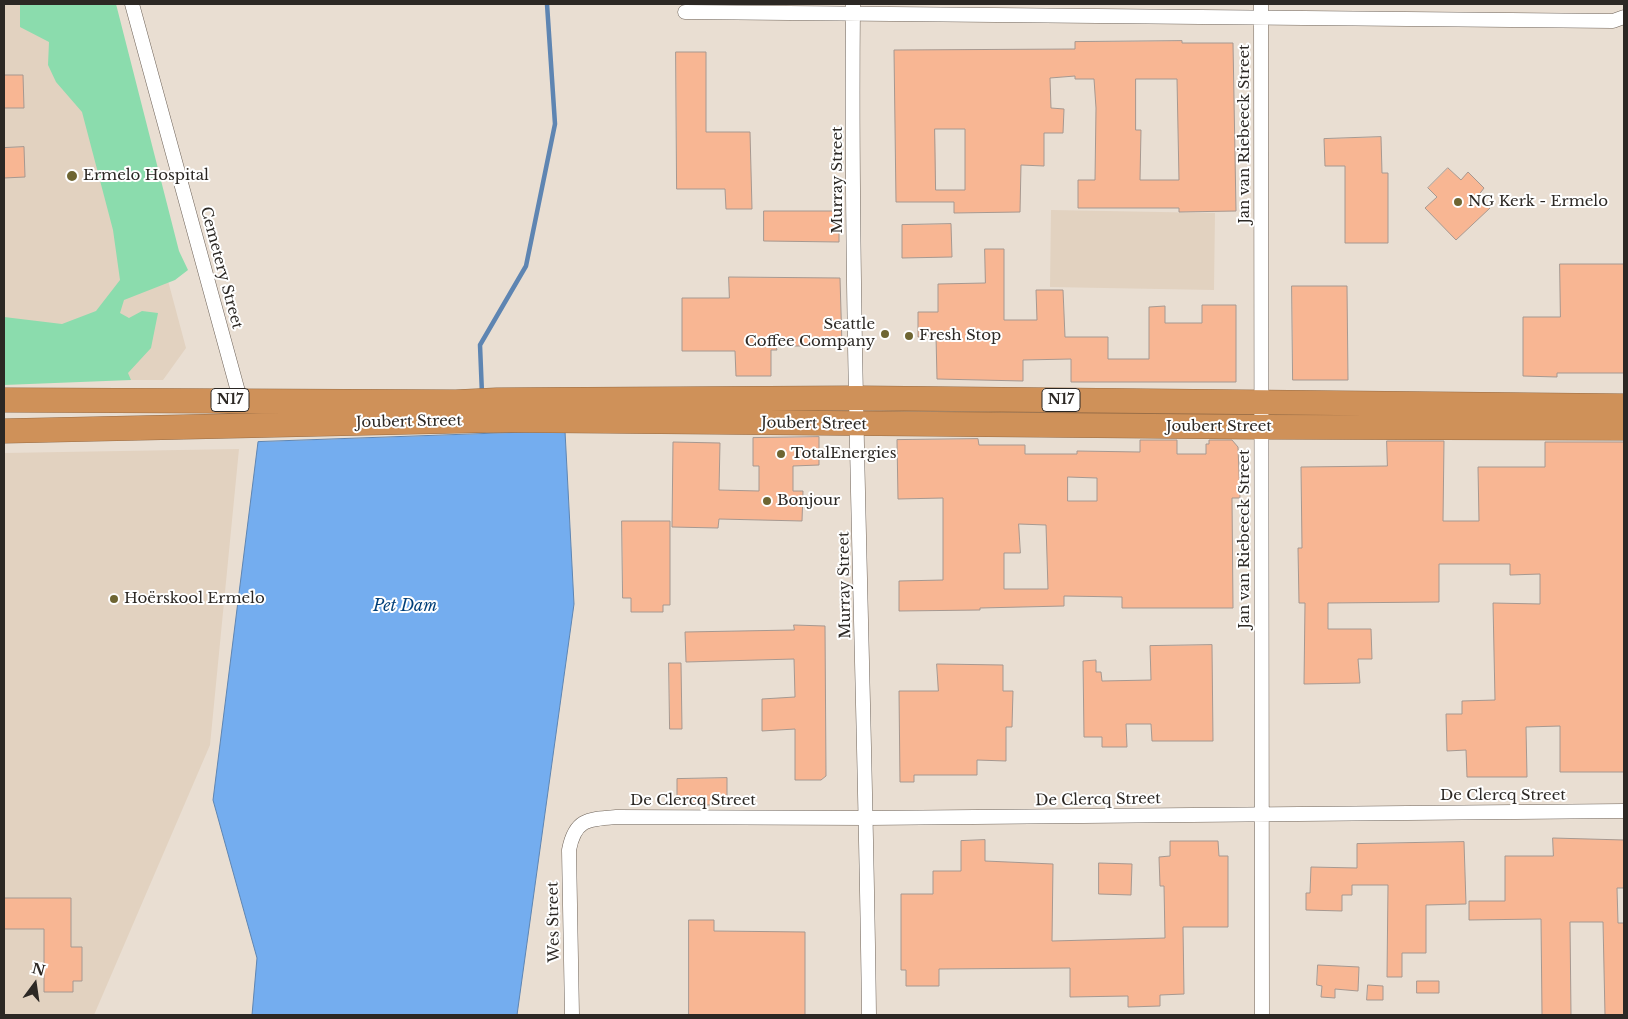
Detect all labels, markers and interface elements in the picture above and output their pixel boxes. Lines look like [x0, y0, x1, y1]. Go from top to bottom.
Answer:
street label: Jan van Riebeeck Street [1236, 44, 1254, 224]
street label: Murray Street [829, 126, 847, 234]
place label: Ermelo Hospital [83, 167, 209, 185]
marker: Ermelo Hospital [65, 169, 79, 183]
place label: NG Kerk - Ermelo [1468, 193, 1608, 211]
marker: NG Kerk - Ermelo [1452, 196, 1464, 208]
street label: Cemetery Street [196, 205, 246, 331]
place label: Seattle Coffee Company [745, 316, 875, 351]
place label: Fresh Stop [919, 327, 1001, 345]
marker: Seattle Coffee Company [879, 328, 891, 340]
marker: Fresh Stop [903, 330, 915, 342]
road number: N17 [211, 388, 249, 412]
road number: N17 [1042, 388, 1080, 412]
street label: Joubert Street [356, 412, 462, 432]
street label: Joubert Street [761, 414, 867, 434]
street label: Joubert Street [1166, 418, 1272, 436]
place label: TotalEnergies [791, 445, 897, 463]
marker: TotalEnergies [775, 448, 787, 460]
street label: Jan van Riebeeck Street [1236, 449, 1254, 629]
place label: Bonjour [777, 492, 840, 510]
marker: Bonjour [761, 495, 773, 507]
street label: Murray Street [835, 531, 855, 639]
place label: Hoërskool Ermelo [124, 590, 265, 608]
marker: Hoërskool Ermelo [108, 593, 120, 605]
water label: Pet Dam [373, 596, 437, 616]
street label: De Clercq Street [1440, 787, 1566, 805]
street label: De Clercq Street [1035, 790, 1161, 810]
street label: De Clercq Street [630, 792, 756, 810]
street label: Wes Street [544, 881, 564, 963]
north arrow [10, 959, 60, 1009]
text: N [30, 959, 47, 980]

